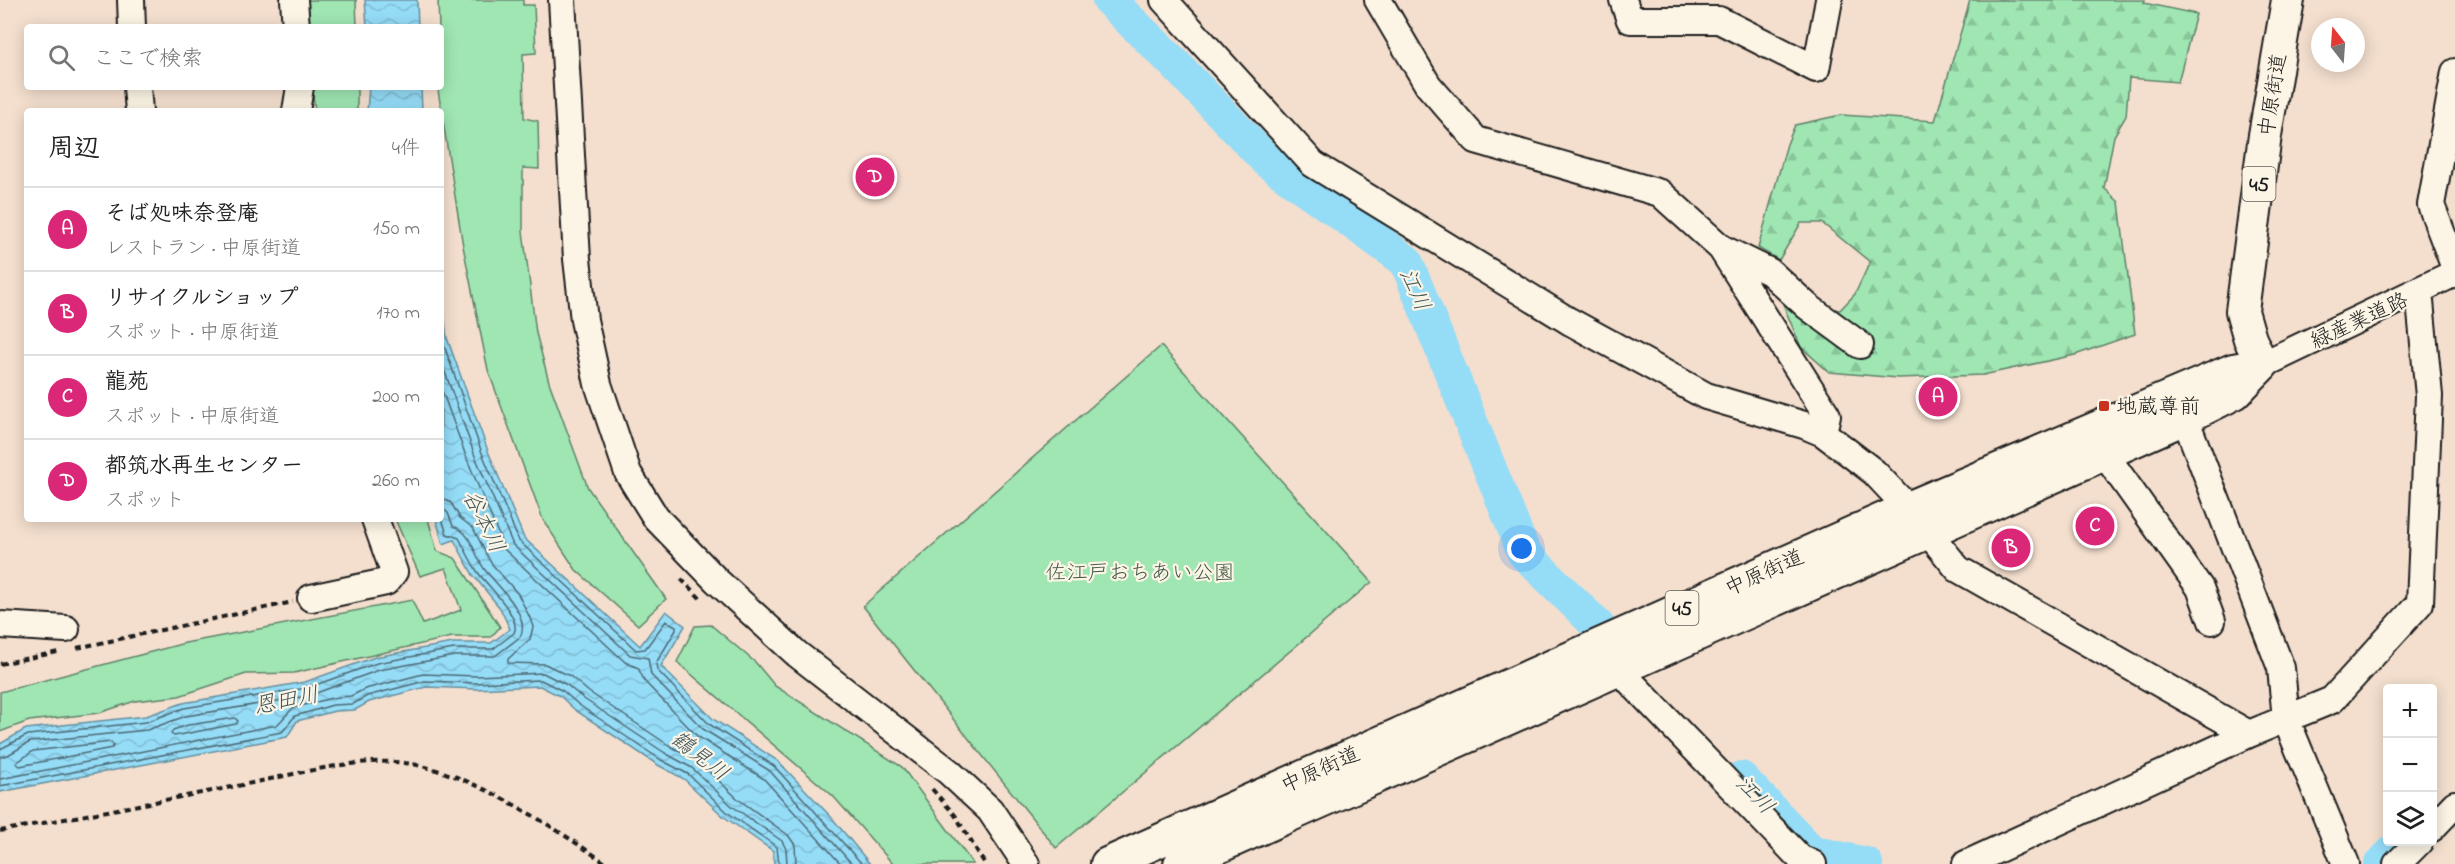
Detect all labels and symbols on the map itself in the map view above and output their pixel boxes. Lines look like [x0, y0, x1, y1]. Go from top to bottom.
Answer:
north arrow [2311, 18, 2365, 72]
street label: 中原街道 [2253, 51, 2295, 139]
pin: D [856, 154, 894, 200]
road number: 45 [2242, 167, 2276, 201]
water label: 江川 [1390, 264, 1437, 317]
street label: 緑産業道路 [2306, 286, 2414, 358]
pin: A [1918, 374, 1958, 420]
place label: 地蔵尊前 [2116, 393, 2200, 423]
marker: 地蔵尊前 [2097, 399, 2111, 413]
water label: 谷本川 [453, 486, 511, 559]
pin: C [2076, 504, 2114, 548]
pin: B [1992, 526, 2030, 570]
your location [1507, 534, 1536, 563]
street label: 中原街道 [1720, 543, 1809, 605]
park label: 佐江戸おちあい公園 [1046, 559, 1235, 589]
road number: 45 [1666, 591, 1698, 625]
water label: 恩田川 [251, 680, 322, 724]
water label: 鶴見川 [663, 724, 735, 790]
street label: 中原街道 [1276, 740, 1365, 802]
water label: 江川 [1727, 769, 1781, 823]

